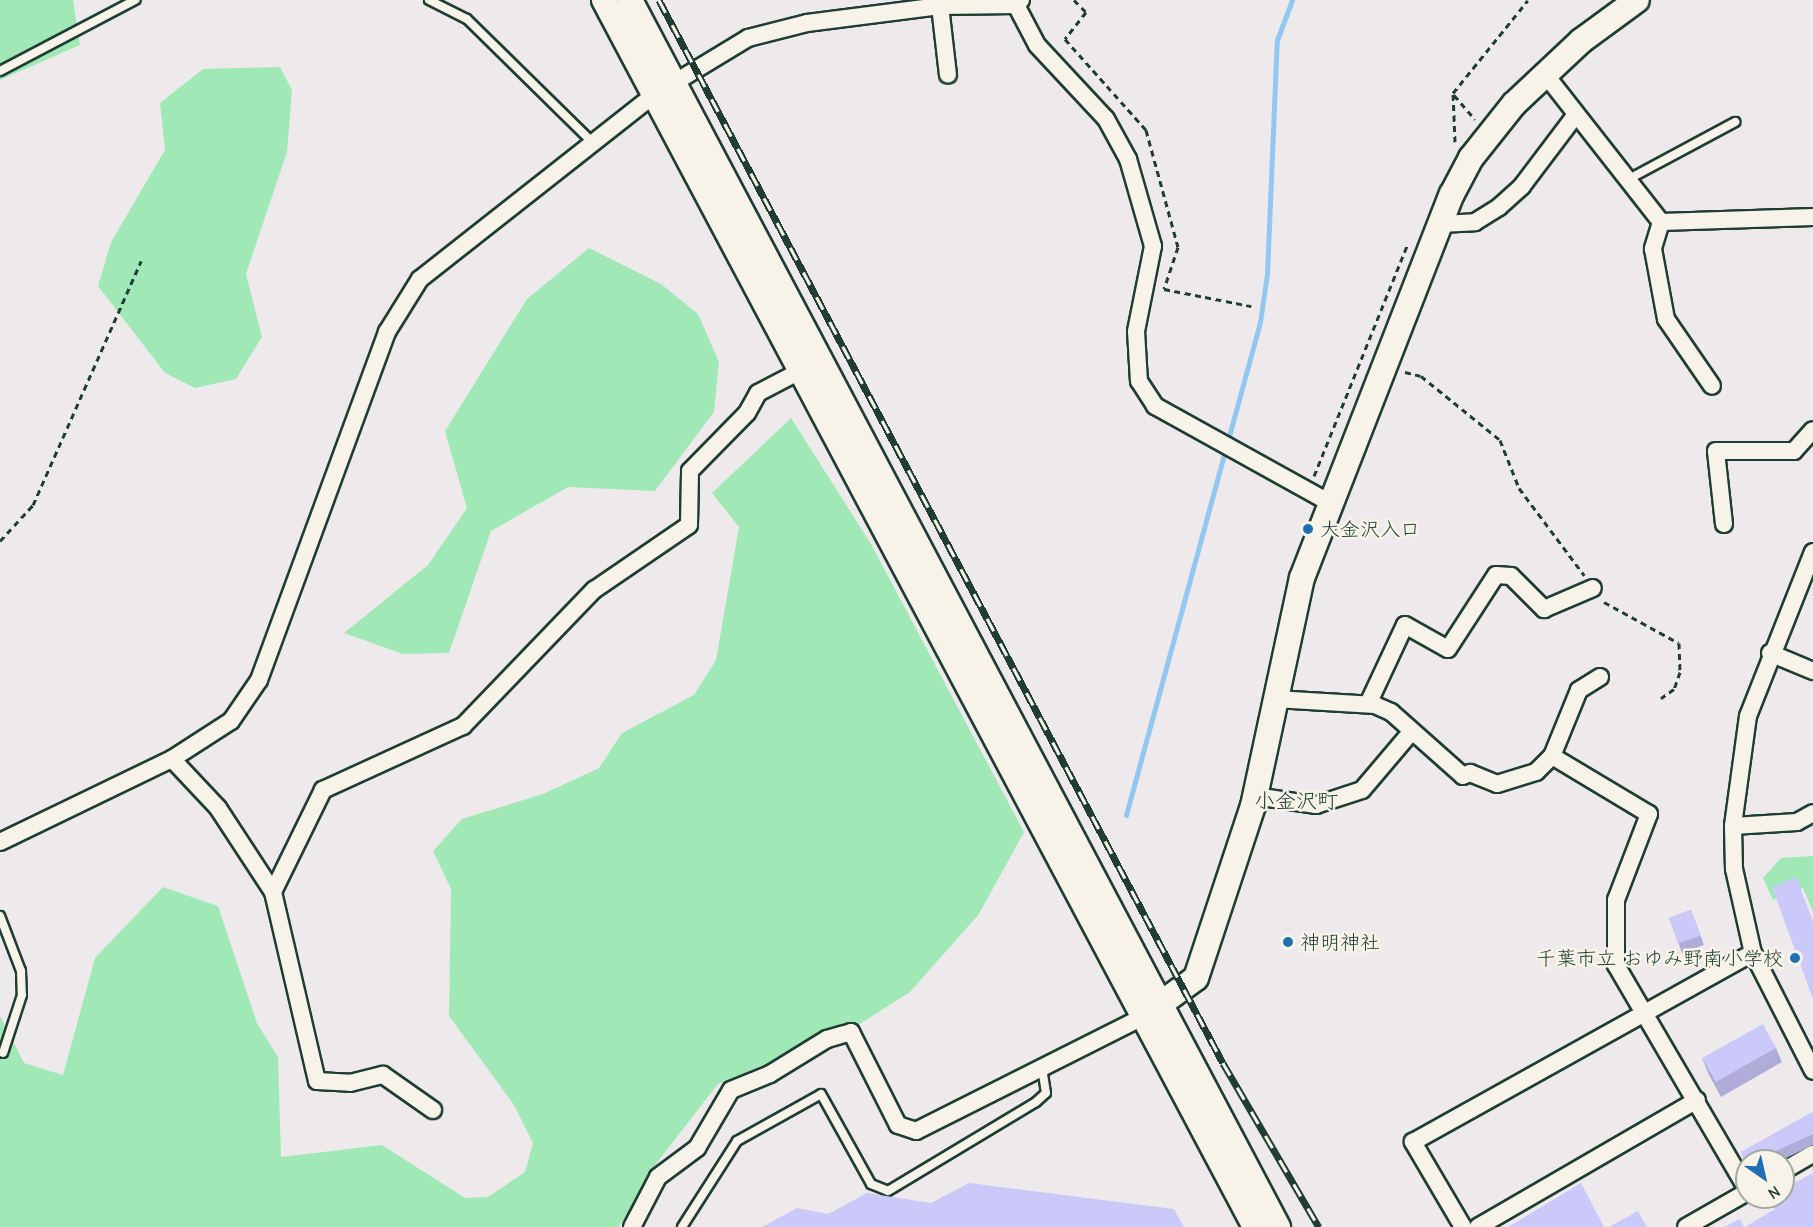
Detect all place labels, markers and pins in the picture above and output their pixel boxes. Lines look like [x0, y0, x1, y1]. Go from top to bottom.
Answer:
place label: 大金沢入口 [1320, 517, 1420, 541]
marker: 大金沢入口 [1301, 522, 1315, 536]
place label: 神明神社 [1300, 930, 1380, 954]
marker: 神明神社 [1281, 935, 1295, 949]
place label: 千葉市立 おゆみ野南小学校 [1536, 946, 1783, 970]
marker: 千葉市立 おゆみ野南小学校 [1788, 951, 1802, 965]

